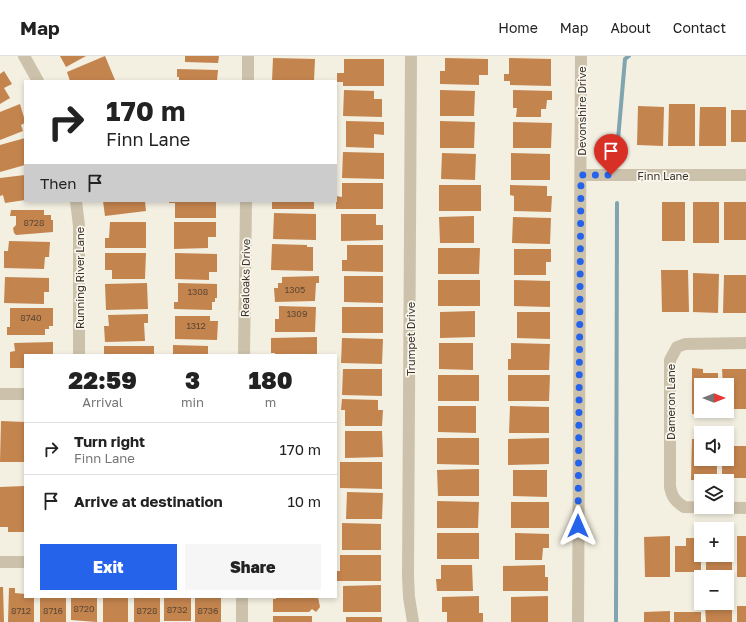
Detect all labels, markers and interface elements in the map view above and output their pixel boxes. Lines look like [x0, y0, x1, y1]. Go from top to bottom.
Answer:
text: Map [20, 16, 60, 39]
text: Home [498, 19, 538, 36]
text: Map [560, 19, 588, 36]
text: About [610, 19, 651, 36]
text: Contact [673, 19, 726, 36]
street label: Devonshire Drive [575, 66, 588, 156]
text: 170 m [106, 94, 185, 127]
icon: right [40, 96, 92, 148]
text: Finn Lane [106, 128, 190, 150]
pin [594, 134, 628, 175]
icon: arrive [600, 140, 622, 162]
street label: Finn Lane [637, 169, 689, 182]
icon: arrive [84, 172, 106, 194]
text: Then [40, 174, 76, 192]
house number: 8728 [24, 217, 44, 228]
street label: Running River Lane [73, 227, 86, 329]
street label: Realoaks Drive [238, 239, 252, 317]
house number: 1305 [285, 284, 305, 295]
house number: 1308 [188, 286, 208, 297]
street label: Trumpet Drive [404, 302, 417, 376]
house number: 1309 [287, 308, 307, 319]
house number: 8740 [20, 312, 42, 323]
house number: 1312 [186, 320, 206, 331]
street label: Dameron Lane [664, 364, 677, 440]
text: 22:59 [68, 365, 137, 394]
text: 3 [185, 365, 200, 394]
text: 180 [248, 365, 293, 394]
north arrow [694, 378, 734, 418]
map controls [694, 378, 734, 610]
text: Arrival [82, 394, 123, 410]
text: min [181, 394, 204, 410]
text: m [265, 394, 276, 410]
button: sound [694, 426, 734, 466]
text: Turn right [74, 432, 145, 450]
icon: right [40, 438, 62, 460]
text: 170 m [279, 440, 321, 458]
text: Finn Lane [74, 450, 135, 466]
button: layers [694, 474, 734, 514]
icon: arrive [40, 490, 62, 512]
text: Arrive at destination [74, 492, 223, 510]
text: 10 m [287, 492, 321, 510]
position arrow [557, 505, 599, 547]
button: + [694, 522, 734, 562]
button: Exit [40, 544, 177, 590]
button: Share [185, 544, 321, 590]
button: − [694, 570, 734, 610]
house number: 8720 [73, 603, 95, 614]
house number: 8732 [167, 604, 187, 615]
house number: 8712 [11, 605, 31, 616]
house number: 8716 [43, 605, 63, 616]
house number: 8728 [137, 605, 157, 616]
house number: 8736 [198, 605, 218, 616]

